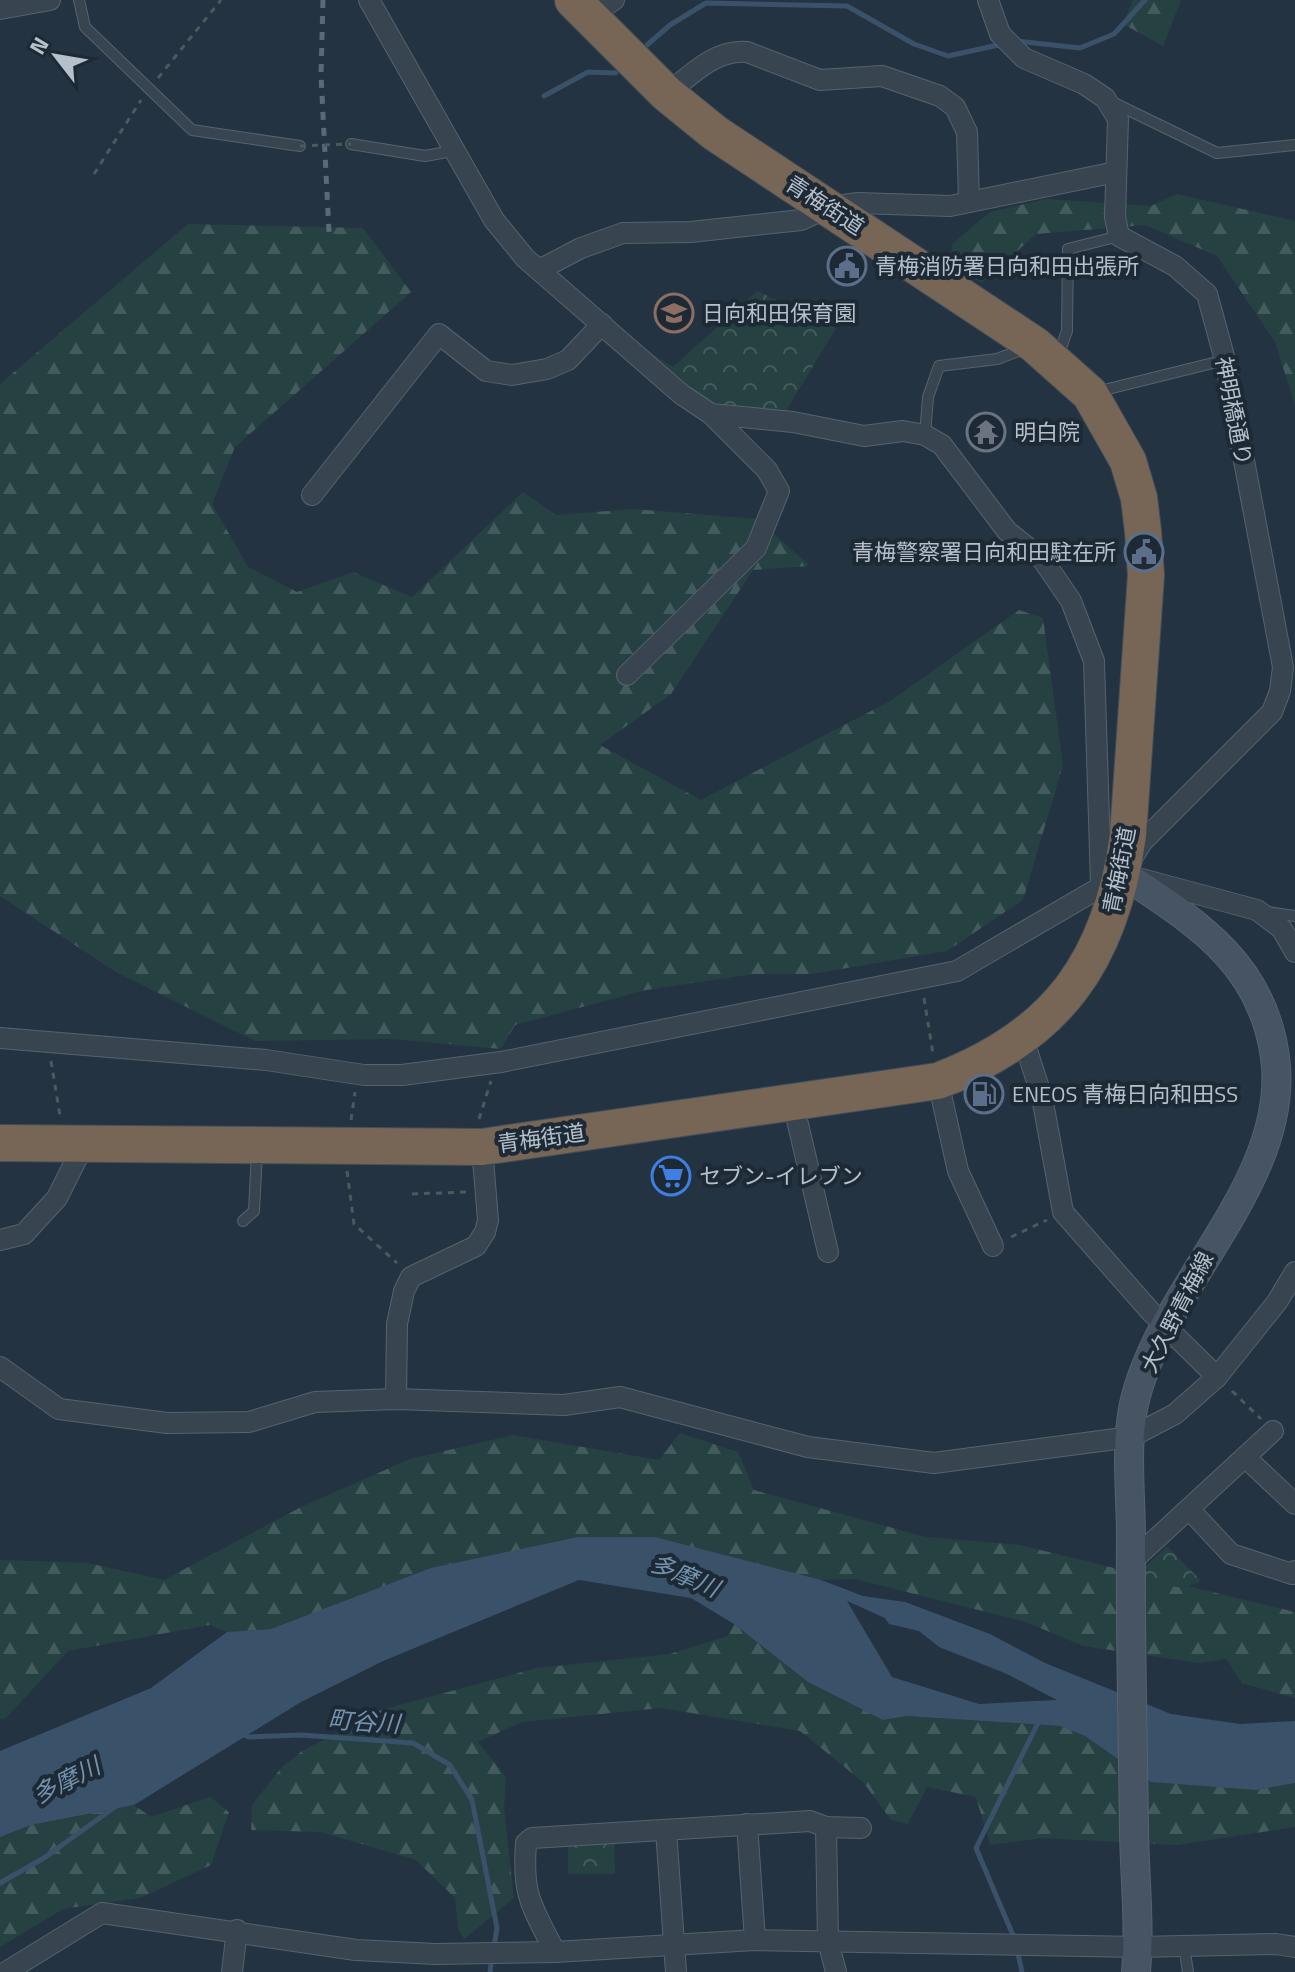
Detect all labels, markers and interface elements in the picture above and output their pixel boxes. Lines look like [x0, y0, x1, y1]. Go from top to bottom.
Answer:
north arrow [16, 16, 96, 96]
text: N [20, 30, 57, 61]
street label: 青梅街道 [779, 167, 871, 243]
public building icon: 青梅消防署日向和田出張所 [826, 245, 868, 287]
place label: 青梅消防署日向和田出張所 [875, 249, 1139, 283]
school or university icon: 日向和田保育園 [653, 292, 695, 334]
place label: 日向和田保育園 [702, 296, 856, 330]
street label: 神明橋通り [1207, 354, 1261, 468]
temple icon: 明白院 [965, 411, 1007, 453]
place label: 明白院 [1014, 415, 1080, 449]
public building icon: 青梅警察署日向和田駐在所 [1123, 531, 1165, 573]
place label: 青梅警察署日向和田駐在所 [852, 535, 1116, 569]
street label: 青梅街道 [1094, 824, 1144, 916]
fuel station icon: ENEOS 青梅日向和田SS [963, 1073, 1005, 1115]
place label: ENEOS 青梅日向和田SS [1012, 1077, 1238, 1111]
street label: 青梅街道 [495, 1115, 587, 1161]
supermarket icon: セブン-イレブン [650, 1155, 692, 1197]
place label: セブン-イレブン [699, 1159, 863, 1193]
street label: 大久野青梅線 [1132, 1245, 1222, 1379]
water label: 多摩川 [645, 1544, 728, 1607]
water label: 町谷川 [327, 1701, 404, 1742]
water label: 多摩川 [26, 1746, 109, 1812]

